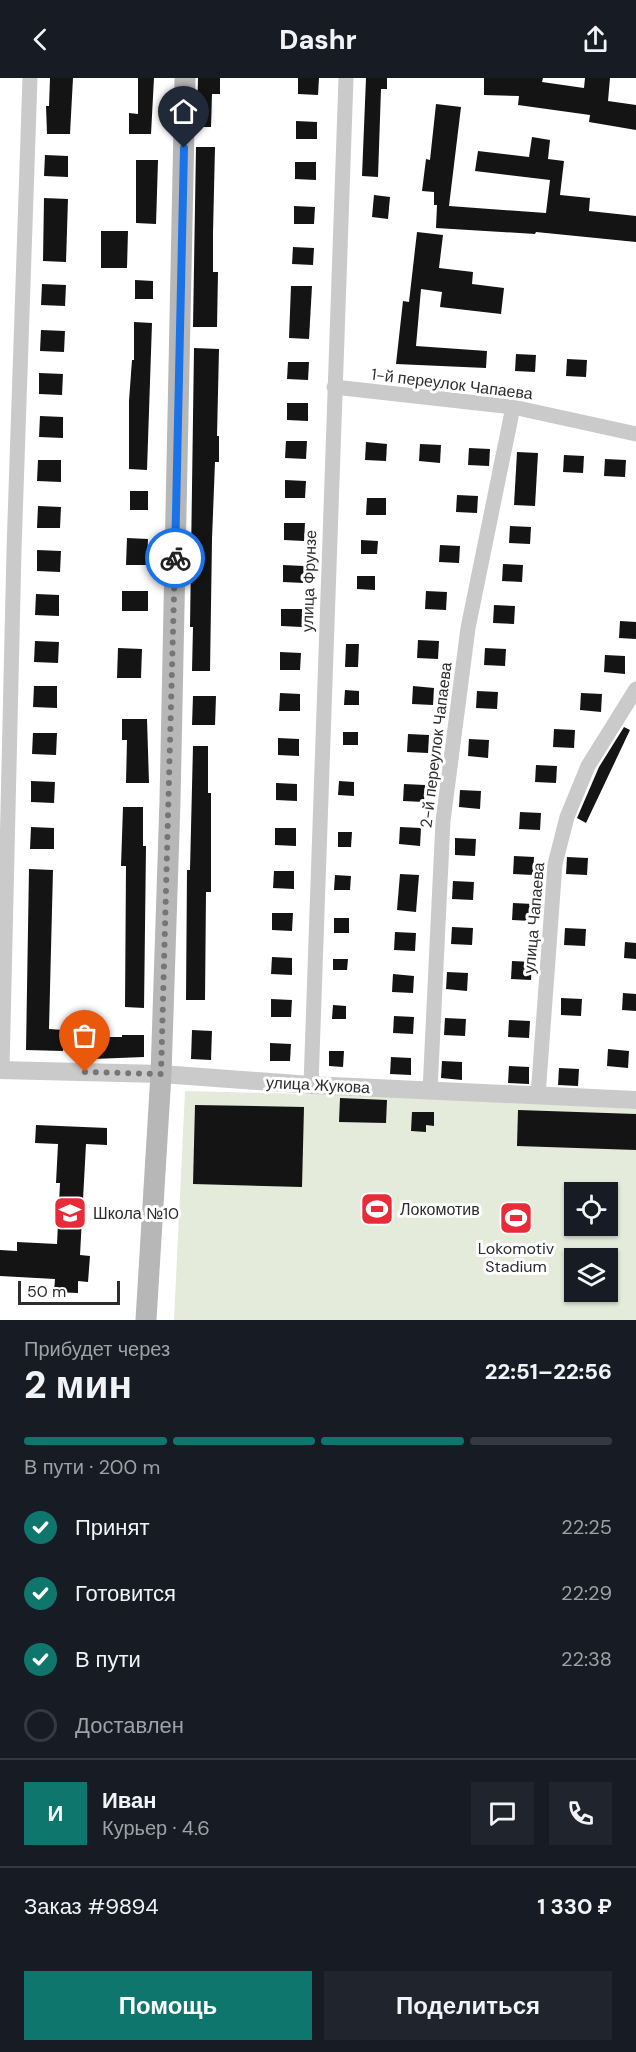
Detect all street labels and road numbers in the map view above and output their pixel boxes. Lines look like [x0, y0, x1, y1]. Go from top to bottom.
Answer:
street label: 1-й переулок Чапаева [370, 364, 534, 404]
street label: улица Фрунзе [297, 530, 321, 632]
street label: 2-й переулок Чапаева [415, 661, 457, 829]
street label: улица Чапаева [519, 861, 549, 974]
street label: улица Жукова [265, 1072, 371, 1098]

